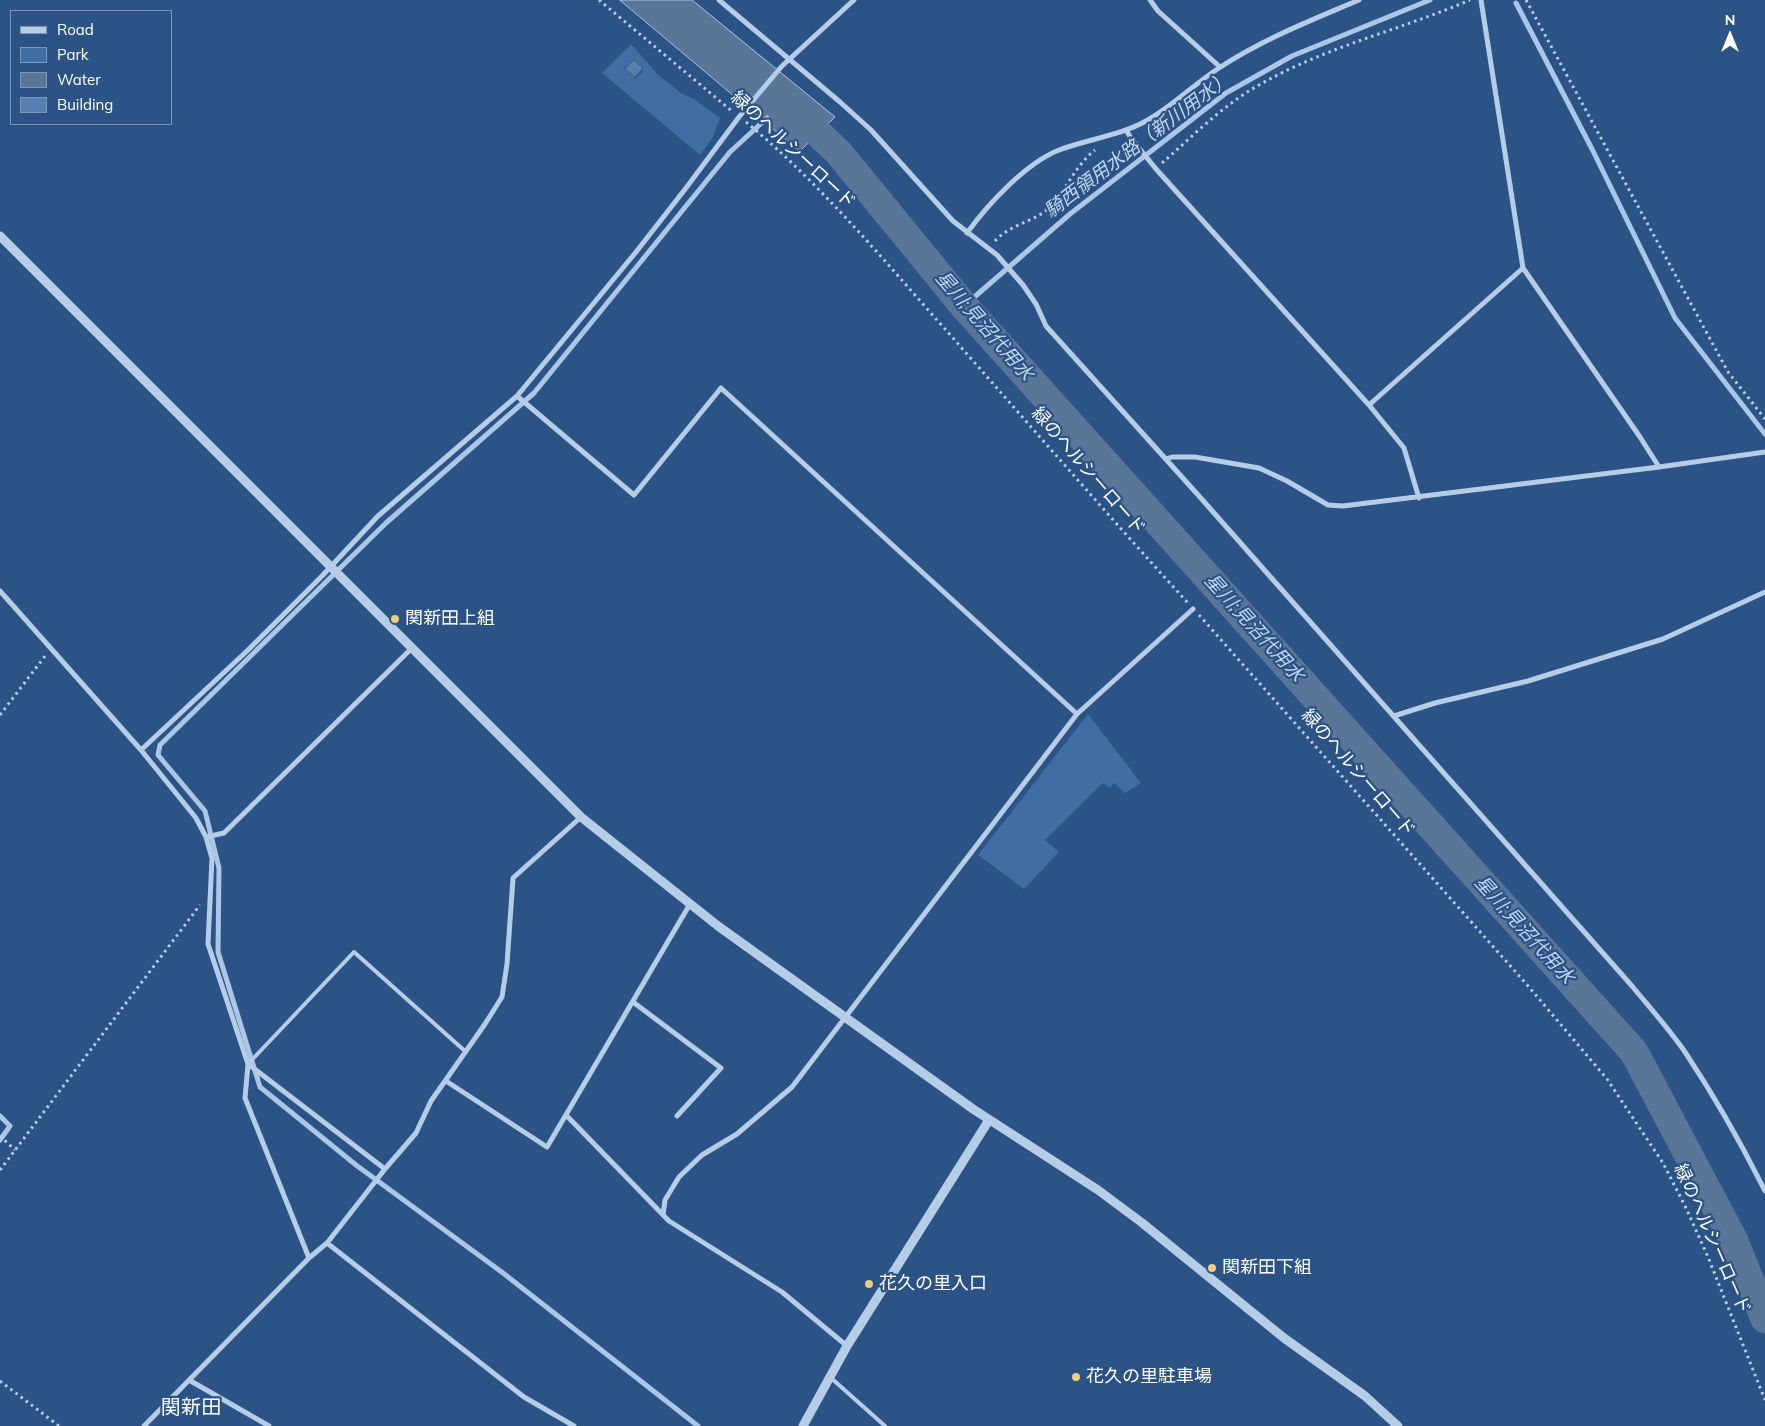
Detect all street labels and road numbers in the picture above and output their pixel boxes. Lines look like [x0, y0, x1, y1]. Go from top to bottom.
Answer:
street label: 緑のヘルシーロード [726, 87, 860, 213]
street label: 緑のヘルシーロード [1027, 403, 1149, 539]
street label: 緑のヘルシーロード [1297, 705, 1419, 841]
street label: 緑のヘルシーロード [1669, 1161, 1755, 1317]

